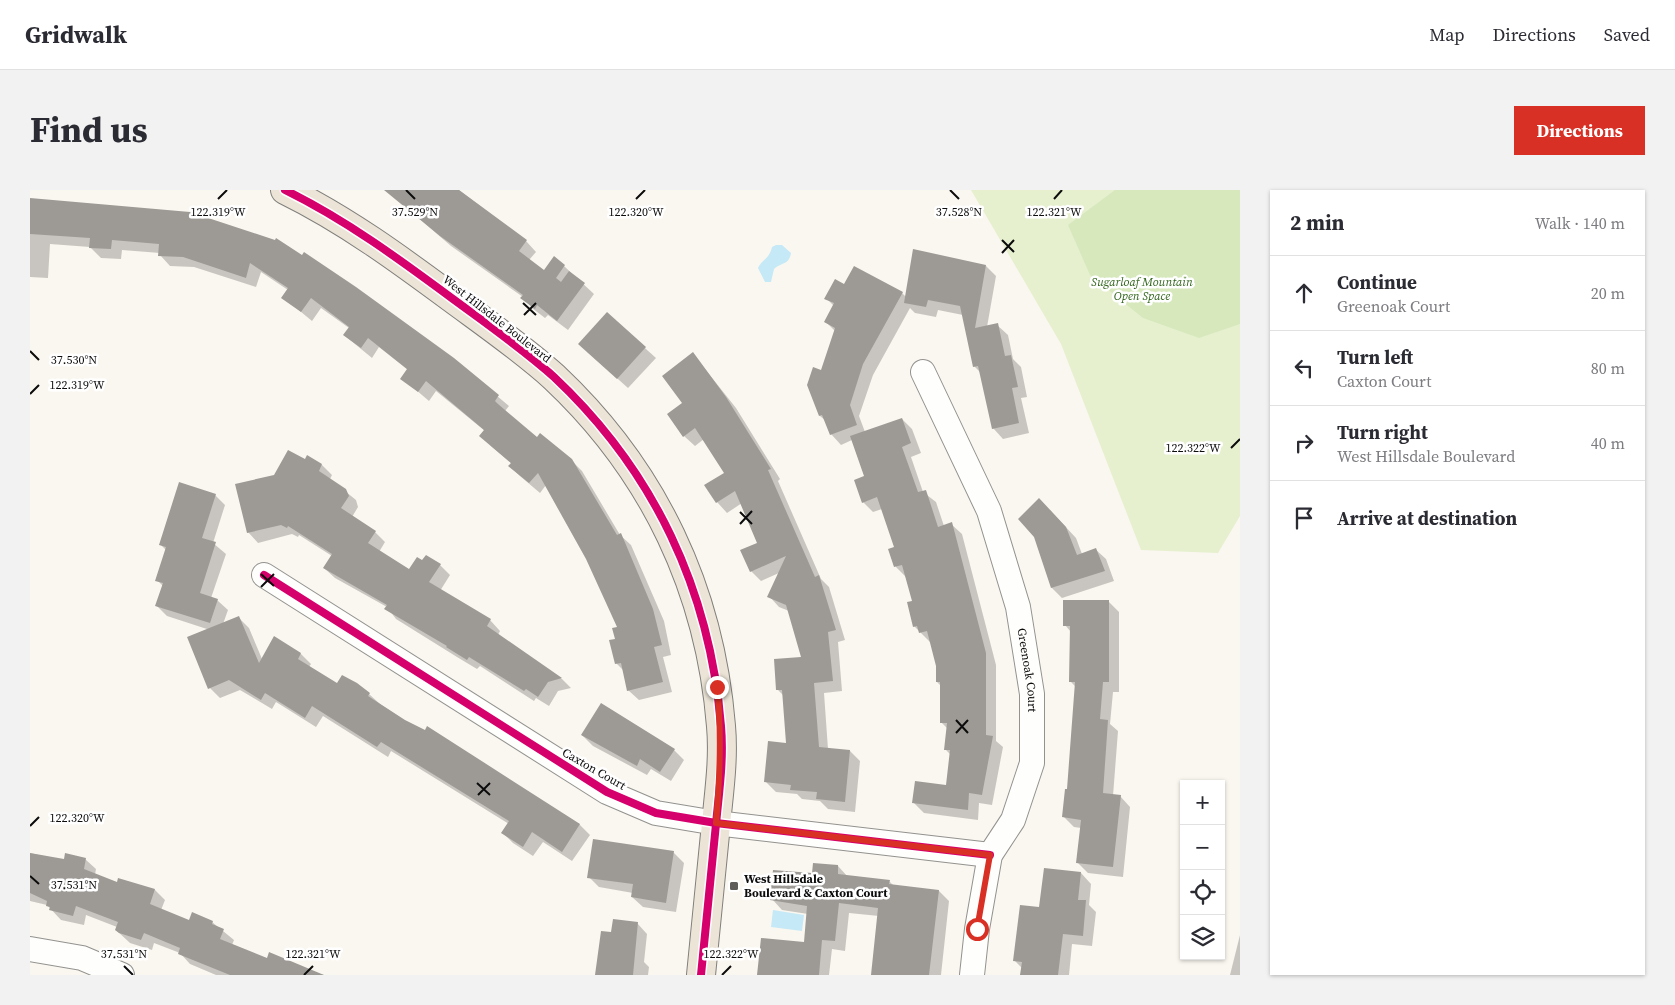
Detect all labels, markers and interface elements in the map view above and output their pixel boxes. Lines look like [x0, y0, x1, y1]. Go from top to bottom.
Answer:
text: Gridwalk [25, 18, 127, 51]
text: Map [1429, 22, 1465, 47]
text: Directions [1493, 22, 1576, 47]
text: Saved [1604, 22, 1650, 47]
text: Find us [30, 106, 148, 154]
button: Directions [1514, 106, 1645, 155]
text: 122.319°W [190, 204, 246, 220]
text: 37.529°N [392, 204, 438, 220]
text: 122.320°W [608, 204, 664, 220]
text: 37.528°N [936, 204, 982, 220]
text: 122.321°W [1026, 204, 1082, 220]
text: 2 min [1290, 208, 1345, 237]
text: Walk · 140 m [1535, 212, 1625, 234]
text: Continue [1337, 269, 1417, 295]
street label: West Hillsdale Boulevard [439, 272, 555, 367]
park label: Sugarloaf Mountain Open Space [1091, 274, 1193, 304]
icon: ahead [1290, 279, 1318, 307]
text: 20 m [1591, 282, 1625, 304]
text: Greenoak Court [1337, 295, 1450, 317]
text: Turn left [1337, 344, 1413, 370]
text: 37.530°N [51, 352, 97, 368]
icon: left [1290, 354, 1318, 382]
text: 80 m [1591, 357, 1625, 379]
text: Caxton Court [1337, 370, 1431, 392]
text: 122.319°W [49, 377, 105, 393]
text: Turn right [1337, 419, 1428, 445]
icon: right [1290, 429, 1318, 457]
text: 40 m [1591, 432, 1625, 454]
text: 122.322°W [1165, 440, 1221, 456]
text: West Hillsdale Boulevard [1337, 445, 1515, 467]
icon: arrive [1290, 504, 1318, 532]
text: Arrive at destination [1337, 505, 1517, 531]
street label: Greenoak Court [1013, 627, 1040, 712]
route end [706, 676, 729, 699]
street label: Caxton Court [559, 744, 629, 794]
map controls [1180, 780, 1225, 960]
button: + [1180, 780, 1225, 825]
text: 122.320°W [49, 810, 105, 826]
button: − [1180, 825, 1225, 870]
button: locate [1180, 870, 1225, 915]
place label: West Hillsdale Boulevard & Caxton Court [744, 871, 888, 901]
text: 37.531°N [51, 877, 97, 893]
marker: West Hillsdale Boulevard & Caxton Court [728, 880, 740, 892]
button: layers [1180, 915, 1225, 960]
route start [966, 918, 989, 941]
text: 37.531°N [101, 946, 147, 962]
text: 122.321°W [285, 946, 341, 962]
text: 122.322°W [703, 946, 759, 962]

